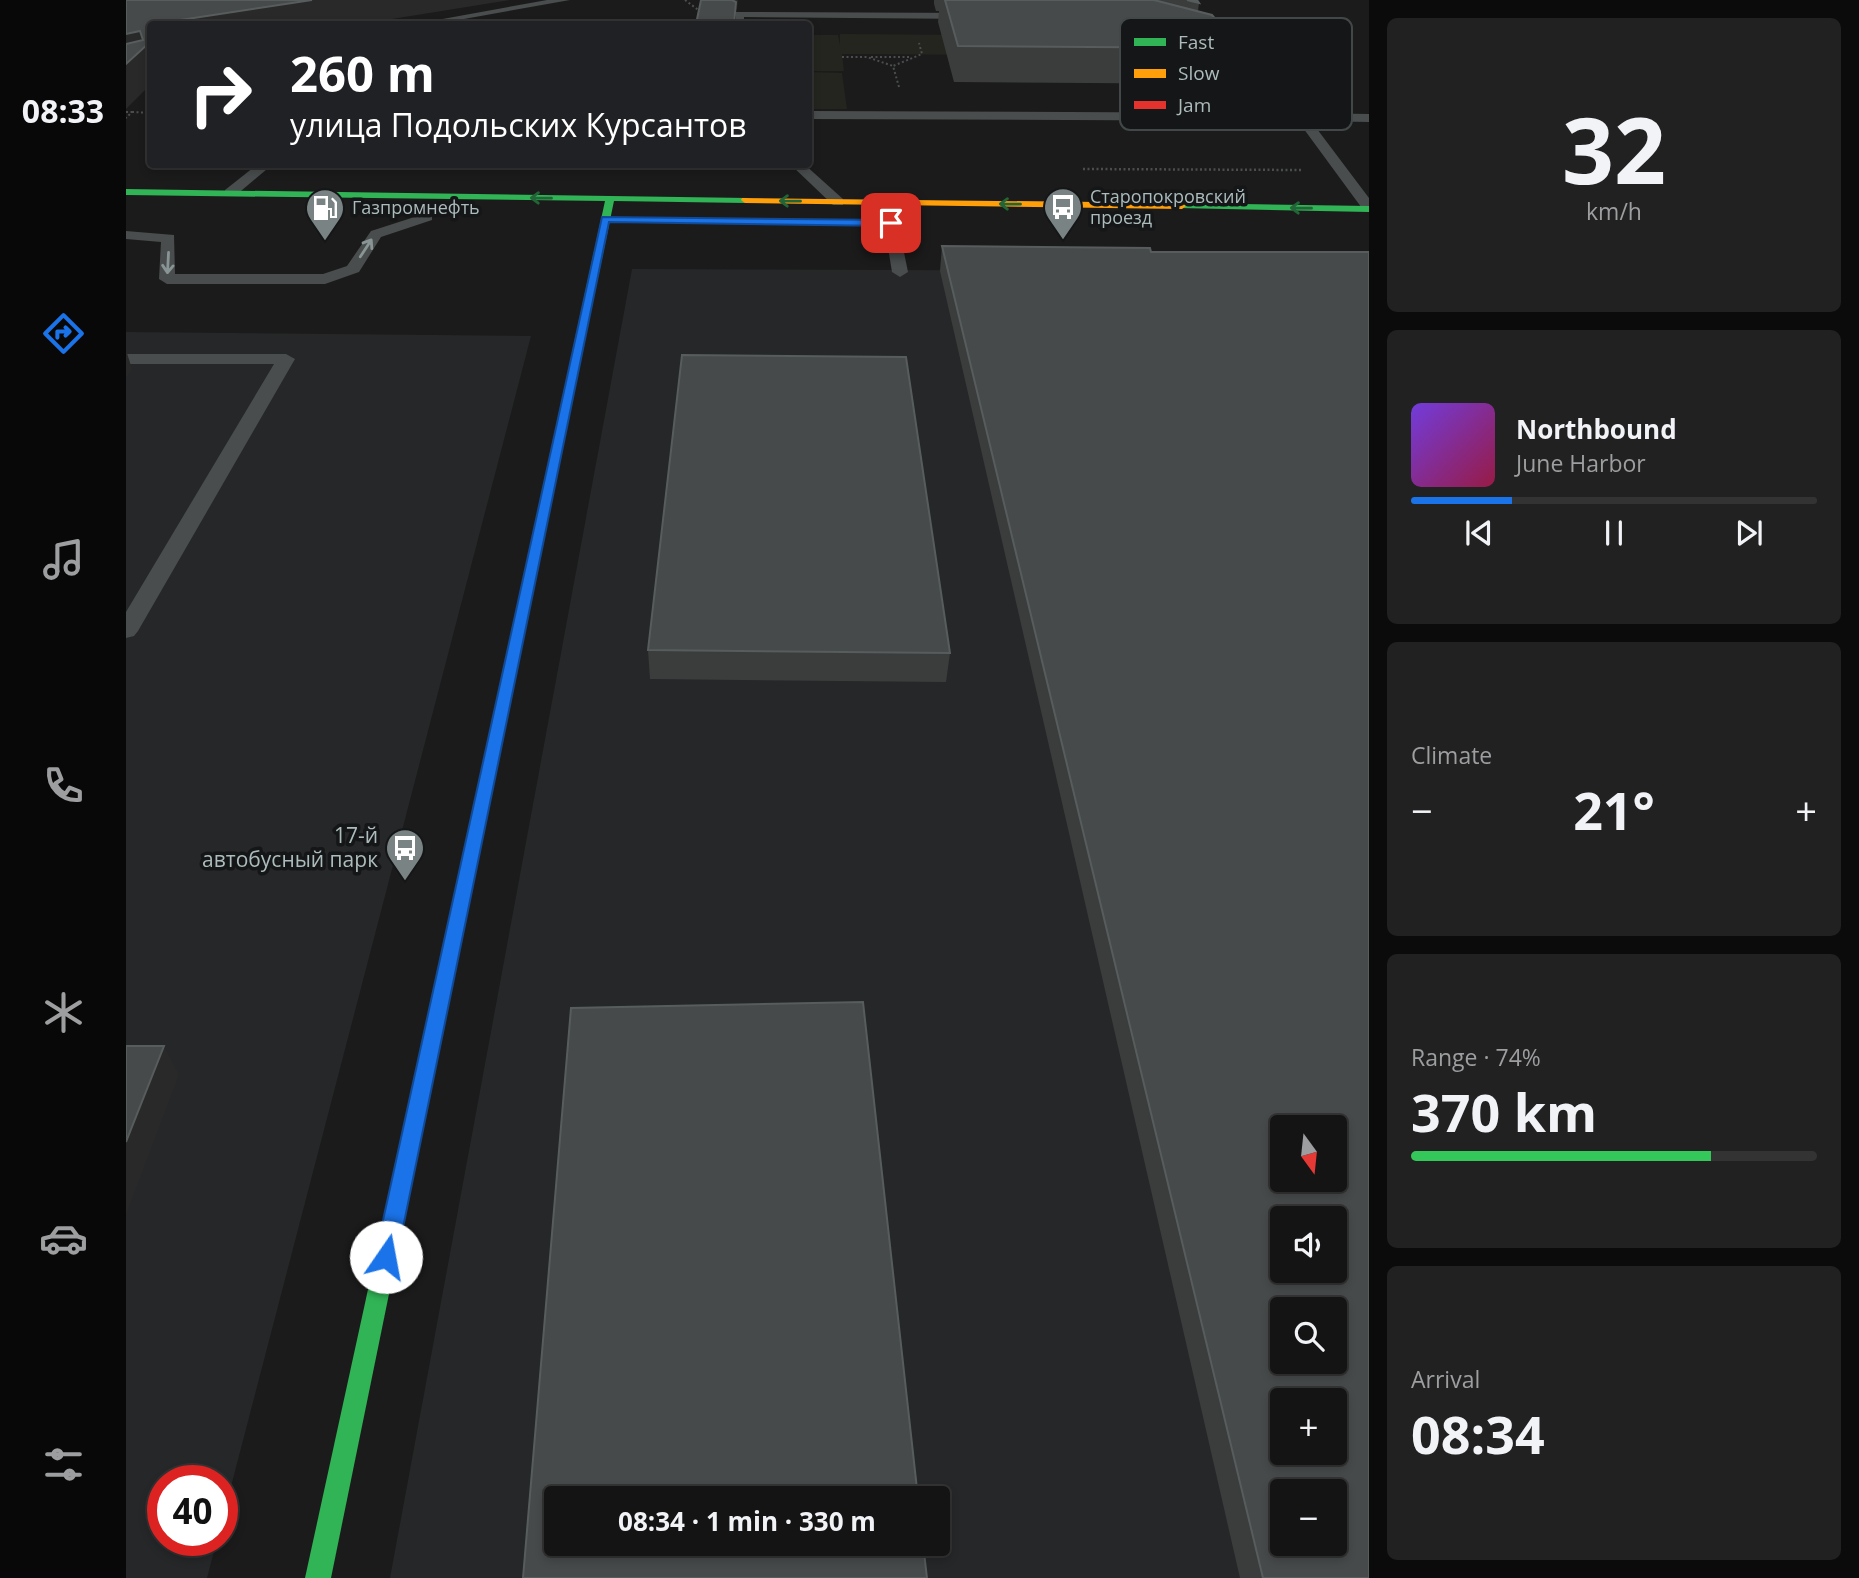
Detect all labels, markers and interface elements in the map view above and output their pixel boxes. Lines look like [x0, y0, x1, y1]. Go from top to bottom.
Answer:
legend [1120, 18, 1352, 130]
text: Fast [1178, 29, 1214, 55]
text: 260 m [290, 40, 435, 106]
icon: right [175, 49, 266, 140]
text: Slow [1178, 60, 1220, 86]
text: 32 [1562, 87, 1666, 211]
text: 08:33 [22, 89, 104, 132]
text: Jam [1176, 92, 1211, 118]
text: улица Подольских Курсантов [290, 103, 747, 146]
place label: Старопокровский проезд [1090, 184, 1246, 229]
bus stop icon: Старопокровский проезд [1042, 186, 1084, 241]
fuel station icon: Газпромнефть [304, 187, 346, 242]
one-way arrow [530, 191, 553, 205]
pin [861, 193, 921, 253]
place label: Газпромнефть [352, 195, 480, 219]
one-way arrow [778, 195, 801, 208]
text: km/h [1586, 195, 1642, 227]
one-way arrow [999, 197, 1022, 211]
one-way arrow [1290, 201, 1313, 215]
icon: arrive [872, 204, 910, 242]
one-way arrow [359, 239, 373, 259]
one-way arrow [161, 252, 174, 275]
icon: directions [39, 309, 88, 358]
text: Northbound [1516, 411, 1677, 447]
text: June Harbor [1516, 447, 1646, 479]
icon: previous [1460, 514, 1498, 552]
icon: pause [1595, 514, 1633, 552]
icon: next [1730, 514, 1768, 552]
icon: music [39, 535, 88, 584]
text: Climate [1411, 739, 1492, 771]
icon: phone [39, 761, 88, 810]
text: 21° [1573, 774, 1655, 845]
text: − [1411, 784, 1433, 836]
text: + [1795, 784, 1817, 836]
place label: 17-й автобусный парк [202, 821, 378, 873]
bus stop icon: 17-й автобусный парк [384, 827, 426, 882]
icon: climate [39, 988, 88, 1037]
text: Range · 74% [1411, 1041, 1541, 1073]
text: 370 km [1411, 1076, 1597, 1147]
north arrow [1270, 1115, 1348, 1192]
map controls [1270, 1115, 1347, 1556]
button: sound [1270, 1206, 1347, 1283]
icon: car [39, 1214, 88, 1263]
position arrow [349, 1220, 423, 1294]
button: search [1270, 1297, 1347, 1374]
text: Arrival [1411, 1363, 1480, 1395]
button: + [1270, 1388, 1347, 1465]
text: 08:34 [1411, 1398, 1545, 1469]
icon: filters [39, 1440, 88, 1489]
speed limit sign: 40 [147, 1465, 238, 1556]
button: − [1270, 1479, 1347, 1556]
text: 08:34 · 1 min · 330 m [618, 1503, 876, 1539]

